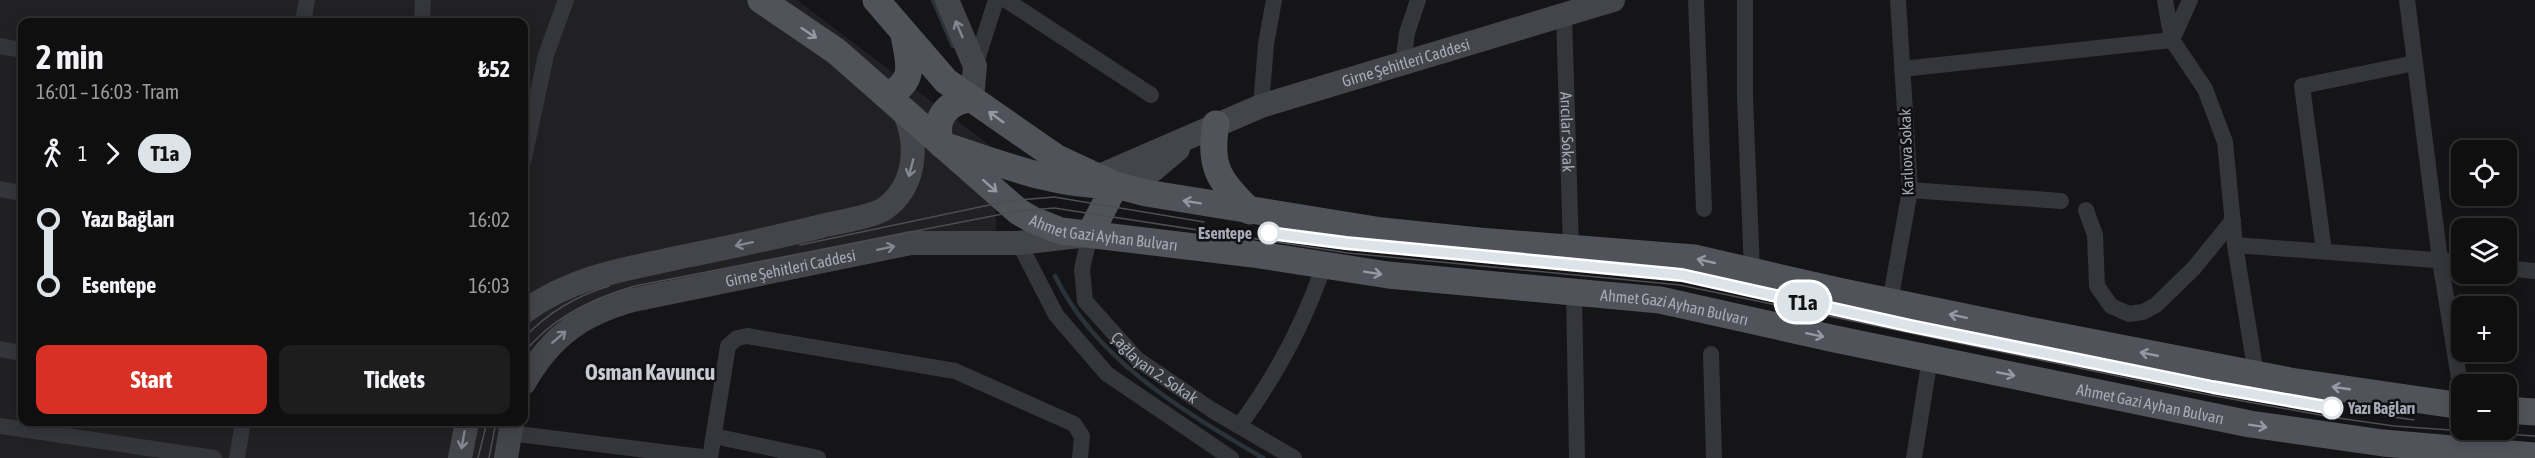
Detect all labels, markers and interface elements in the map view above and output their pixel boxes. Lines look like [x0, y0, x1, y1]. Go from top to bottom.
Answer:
one-way arrow [953, 20, 964, 39]
one-way arrow [800, 27, 817, 39]
street label: Girne Şehitleri Caddesi [1340, 35, 1472, 90]
text: 2 min [36, 38, 103, 76]
text: ₺52 [478, 56, 510, 82]
text: 16:01 – 16:03 · Tram [36, 80, 179, 103]
street label: Arıcılar Sokak [1557, 92, 1578, 172]
street label: Karlıova Sokak [1895, 108, 1917, 196]
one-way arrow [989, 111, 1005, 123]
icon: walk [36, 137, 69, 170]
icon: forward [96, 137, 129, 170]
map controls [2451, 140, 2517, 440]
button: locate [2451, 140, 2517, 206]
text: T1a [150, 141, 179, 165]
text: 1 [78, 142, 87, 165]
one-way arrow [904, 158, 916, 177]
one-way arrow [982, 179, 998, 192]
one-way arrow [1183, 196, 1202, 207]
text: Yazı Bağları [82, 206, 174, 232]
text: 16:02 [468, 208, 510, 231]
street label: Ahmet Gazi Ayhan Bulvarı [1027, 211, 1179, 254]
button: layers [2451, 218, 2517, 284]
marker: Esentepe [1258, 222, 1280, 244]
place label: Esentepe [1198, 224, 1252, 242]
one-way arrow [734, 239, 754, 250]
one-way arrow [876, 242, 896, 253]
street label: Girne Şehitleri Caddesi [724, 246, 857, 290]
one-way arrow [1697, 254, 1716, 266]
one-way arrow [1362, 267, 1382, 278]
text: Esentepe [82, 272, 156, 298]
text: 16:03 [468, 274, 510, 297]
line badge: T1a [1768, 282, 1838, 322]
street label: Ahmet Gazi Ayhan Bulvarı [1600, 286, 1750, 328]
text: T1a [1789, 290, 1817, 314]
button: + [2451, 296, 2517, 362]
one-way arrow [1949, 310, 1968, 321]
street label: Çağlayan 2. Sokak [1107, 328, 1201, 407]
one-way arrow [1805, 329, 1824, 341]
one-way arrow [551, 330, 566, 344]
button: Start [36, 345, 267, 414]
button: Tickets [279, 345, 510, 414]
one-way arrow [2140, 348, 2160, 359]
district label: Osman Kavuncu [585, 359, 715, 385]
one-way arrow [1996, 368, 2015, 380]
button: − [2451, 374, 2517, 440]
street label: Ahmet Gazi Ayhan Bulvarı [2075, 380, 2226, 427]
one-way arrow [2332, 383, 2352, 394]
marker: Yazı Bağları [2321, 397, 2343, 419]
place label: Yazı Bağları [2347, 399, 2416, 417]
one-way arrow [2248, 420, 2268, 431]
one-way arrow [457, 429, 468, 449]

